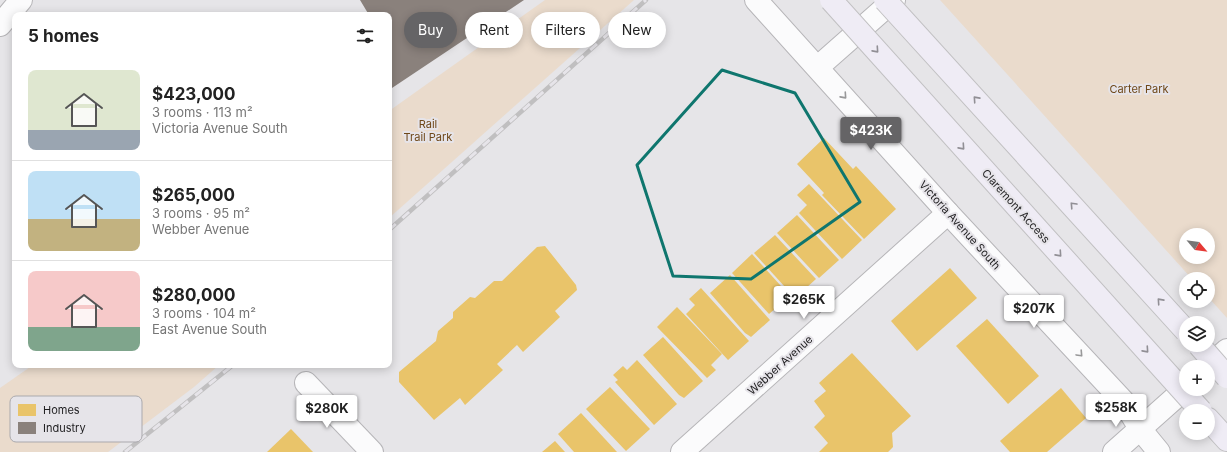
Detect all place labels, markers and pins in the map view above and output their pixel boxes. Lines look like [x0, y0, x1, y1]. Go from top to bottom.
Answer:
pin: $423K [843, 117, 899, 151]
pin: $265K [776, 286, 832, 320]
pin: $207K [1006, 295, 1062, 329]
pin: $258K [1088, 394, 1144, 428]
pin: $280K [299, 395, 355, 429]

